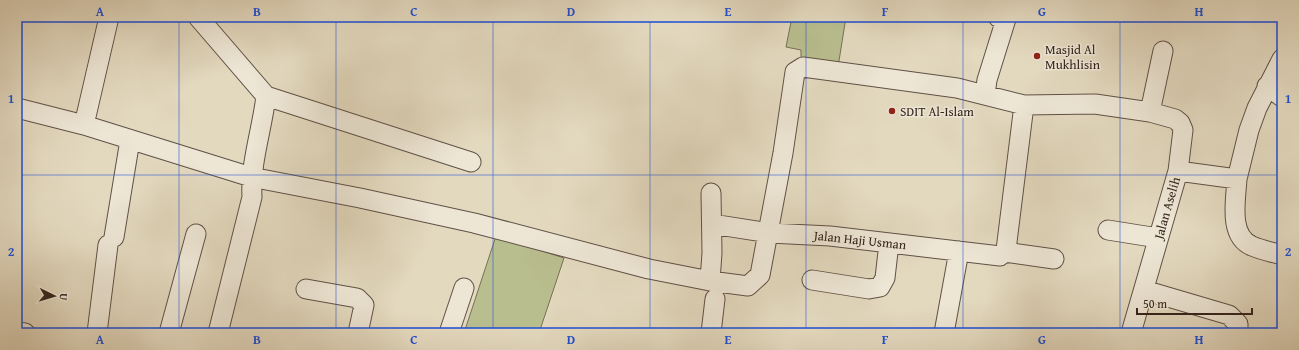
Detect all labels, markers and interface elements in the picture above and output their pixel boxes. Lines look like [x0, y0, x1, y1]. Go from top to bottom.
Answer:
text: A [96, 2, 105, 21]
text: B [253, 2, 261, 21]
text: C [410, 2, 418, 21]
text: D [567, 2, 575, 21]
text: E [725, 2, 732, 21]
text: F [882, 2, 889, 21]
text: G [1038, 2, 1046, 21]
text: H [1194, 2, 1204, 21]
place label: Masjid Al Mukhlisin [1045, 40, 1101, 74]
marker: Masjid Al Mukhlisin [1032, 51, 1042, 61]
text: 1 [8, 89, 14, 108]
text: 1 [1285, 89, 1291, 108]
place label: SDIT Al-Islam [900, 102, 974, 121]
marker: SDIT Al-Islam [887, 106, 897, 116]
street label: Jalan Aselih [1149, 174, 1185, 243]
street label: Jalan Haji Usman [811, 225, 908, 254]
text: 2 [8, 242, 15, 261]
text: 2 [1285, 242, 1292, 261]
north arrow [34, 276, 74, 316]
scale bar [1137, 290, 1252, 316]
text: U [56, 292, 72, 302]
text: 50 m [1143, 295, 1167, 312]
text: A [96, 330, 105, 349]
text: B [253, 330, 261, 349]
text: C [410, 330, 418, 349]
text: D [567, 330, 575, 349]
text: E [725, 330, 732, 349]
text: F [882, 330, 889, 349]
text: G [1038, 330, 1046, 349]
text: H [1194, 330, 1204, 349]

